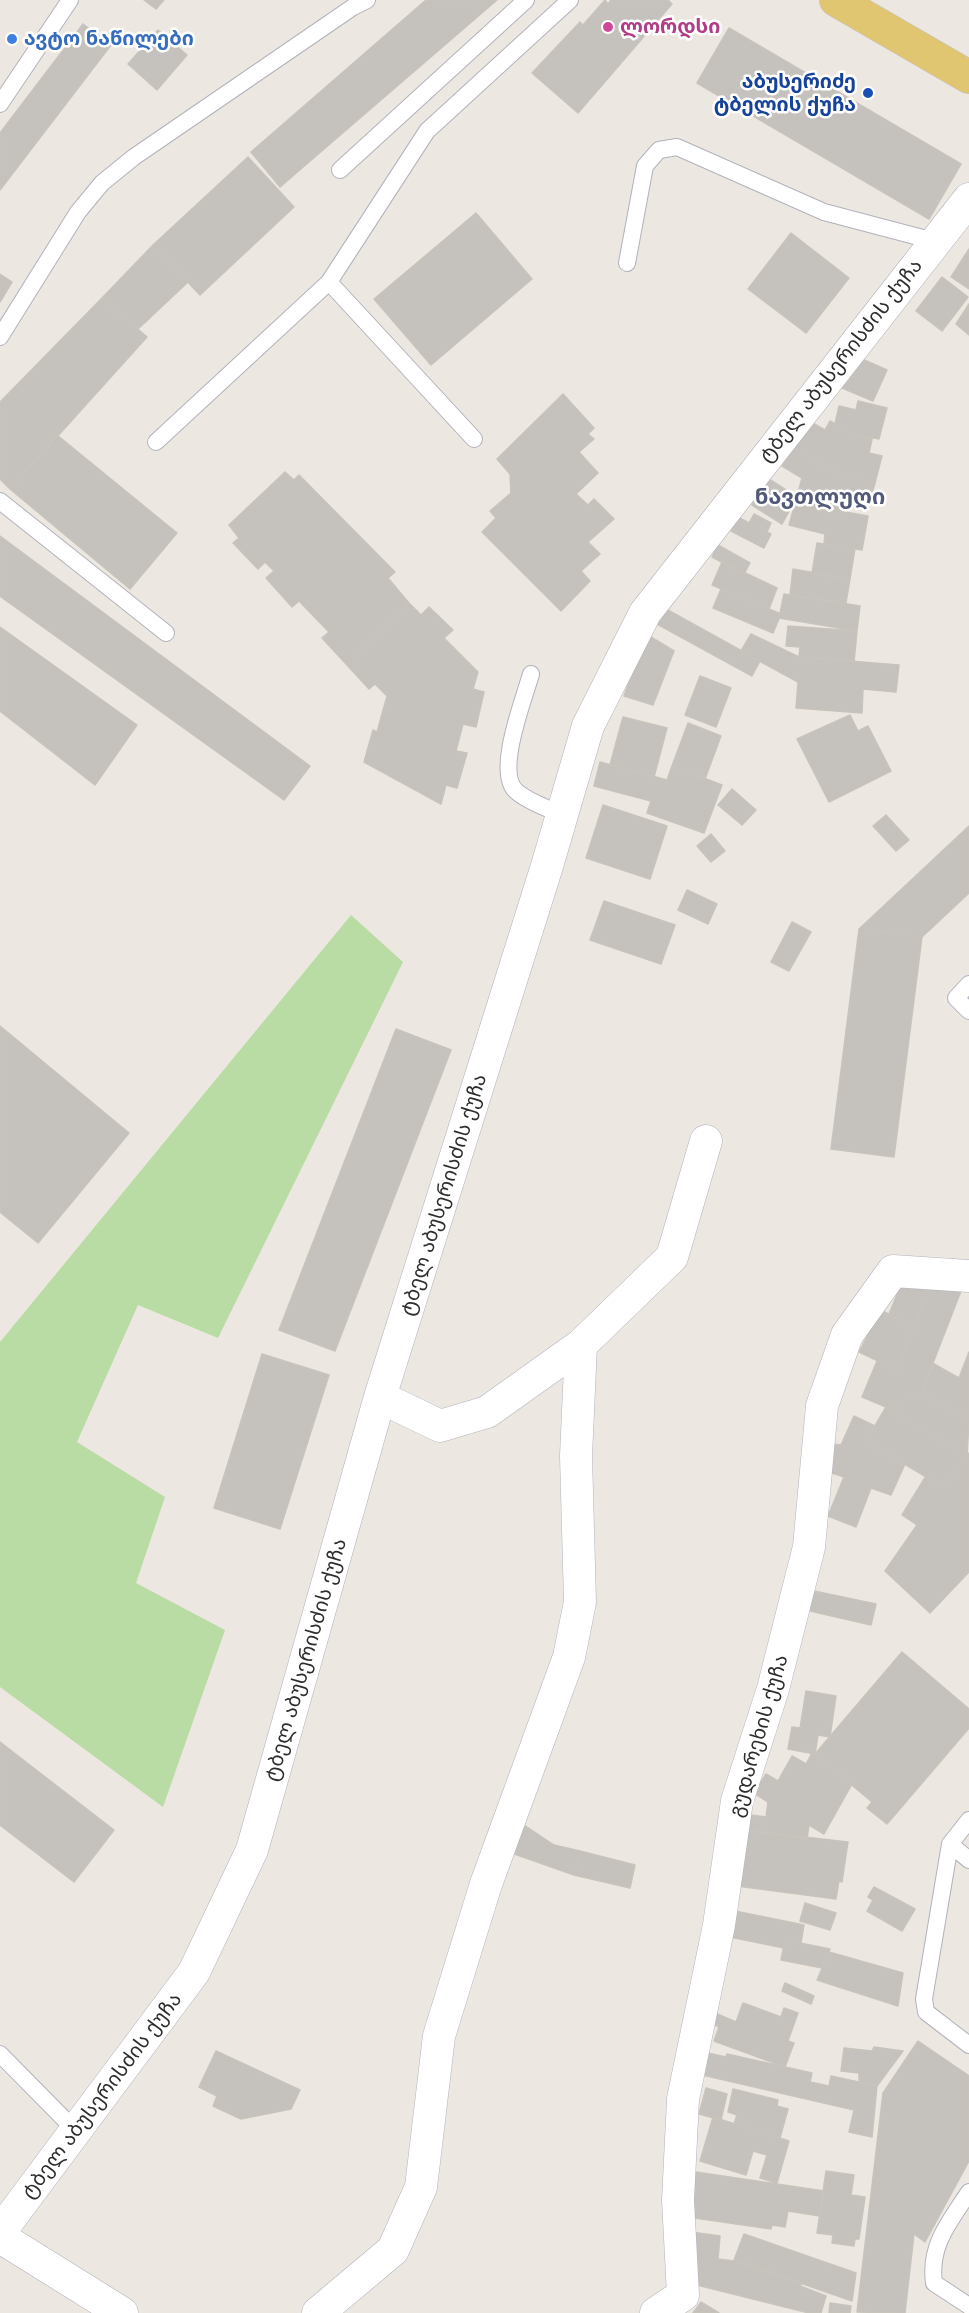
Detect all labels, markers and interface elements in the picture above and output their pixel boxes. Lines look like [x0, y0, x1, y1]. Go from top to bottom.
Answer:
place label: ლორდსი [620, 15, 720, 39]
marker: ლორდსი [601, 20, 615, 34]
place label: ავტო ნაწილები [24, 27, 194, 51]
marker: ავტო ნაწილები [5, 32, 19, 46]
place label: აბუსერიძე ტბელის ქუჩა [714, 70, 856, 117]
marker: აბუსერიძე ტბელის ქუჩა [861, 86, 875, 100]
street label: ტბელ აბუსერისძის ქუჩა [754, 254, 928, 468]
district label: ნავთლუღი [755, 485, 885, 511]
street label: ტბელ აბუსერისძის ქუჩა [396, 1071, 492, 1319]
street label: ტბელ აბუსერისძის ქუჩა [260, 1536, 352, 1784]
street label: გუდარეხის ქუჩა [724, 1652, 794, 1820]
street label: ტბელ აბუსერისძის ქუჩა [17, 1988, 187, 2204]

